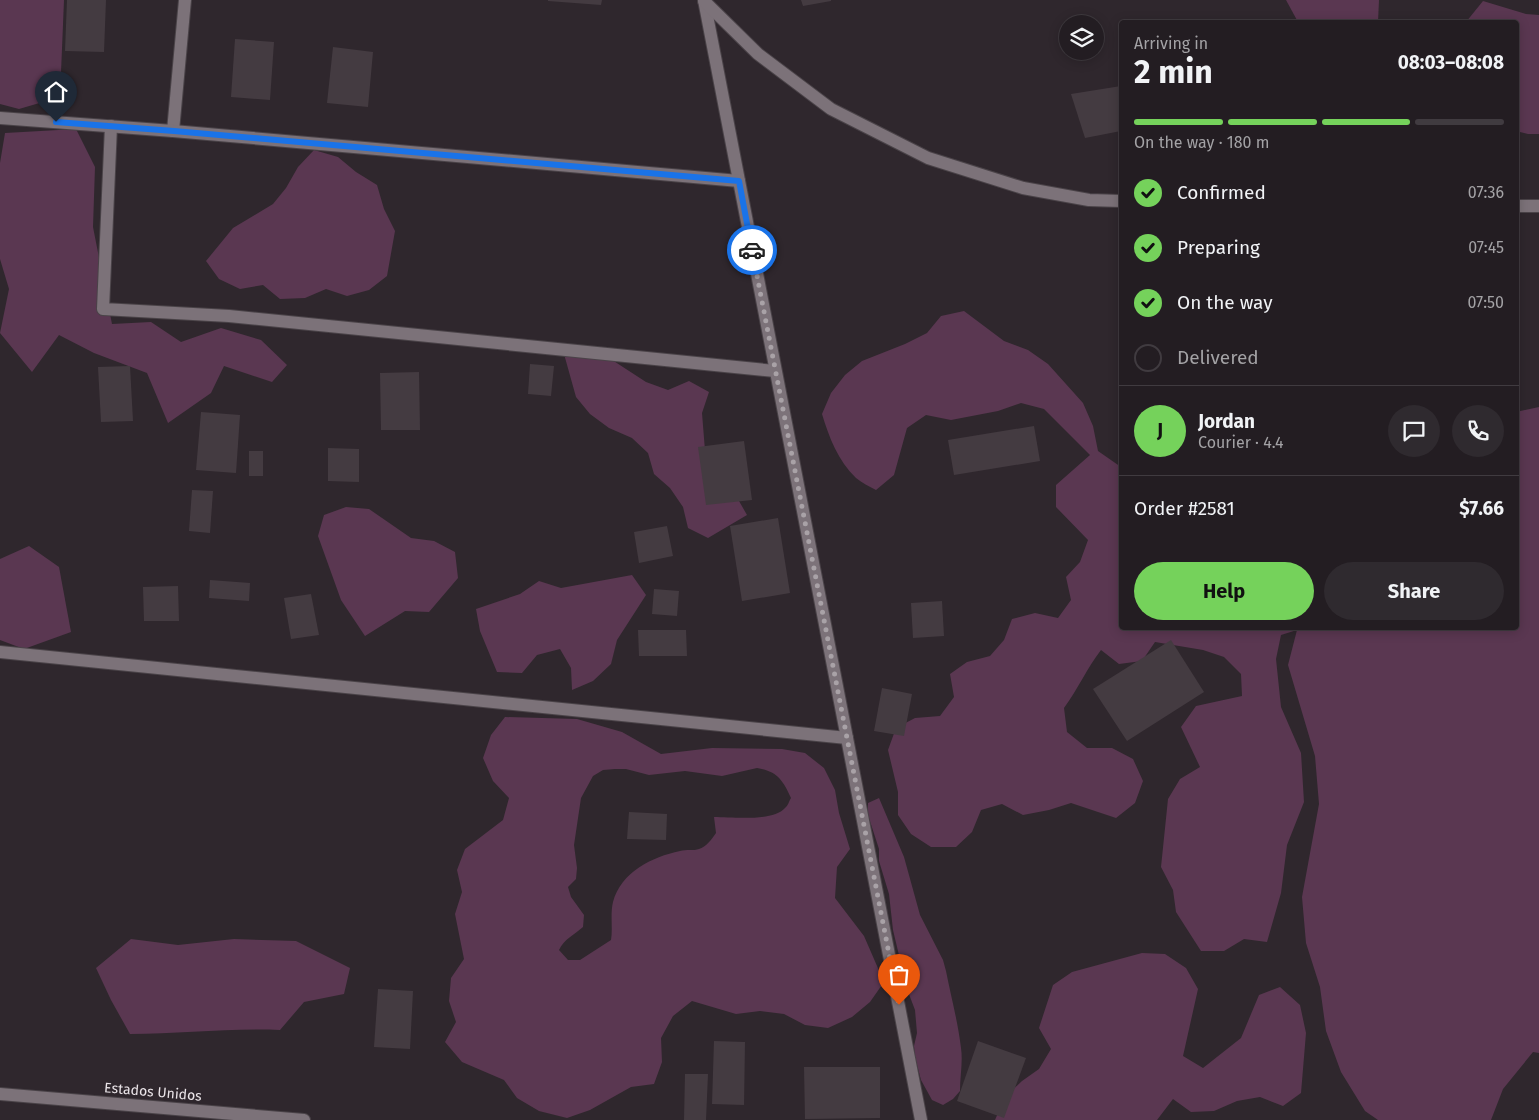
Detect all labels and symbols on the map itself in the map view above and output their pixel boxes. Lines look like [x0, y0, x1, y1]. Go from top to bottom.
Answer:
pin [35, 71, 77, 122]
courier [727, 225, 777, 275]
pin [878, 954, 920, 1005]
street label: Estados Unidos [104, 1079, 203, 1105]

